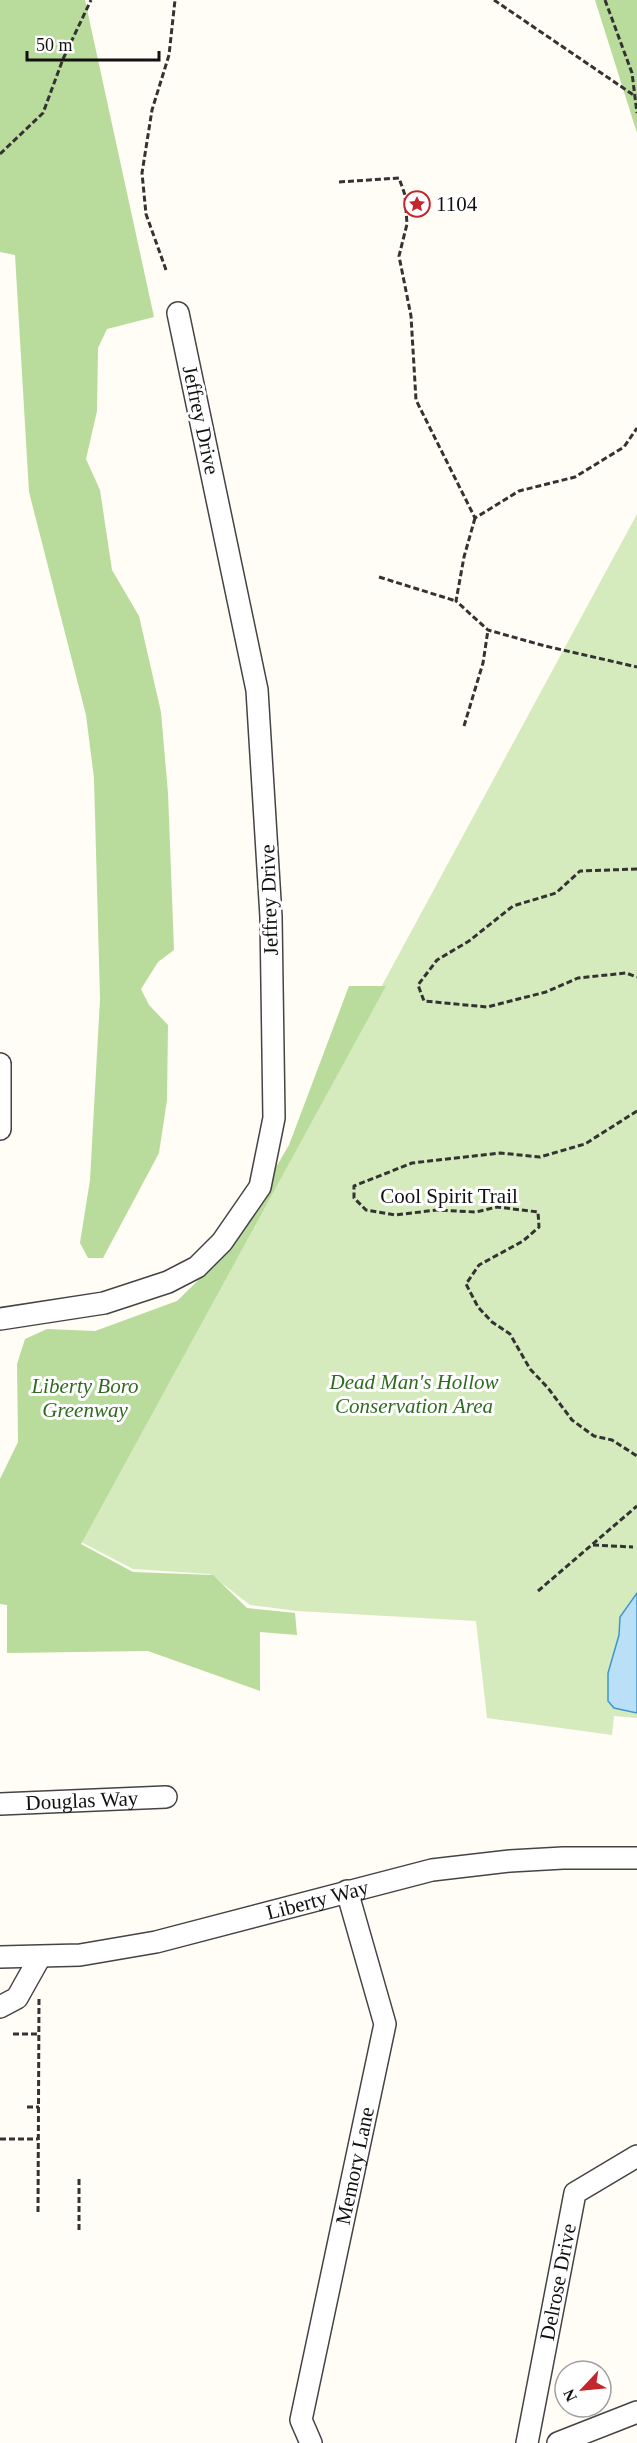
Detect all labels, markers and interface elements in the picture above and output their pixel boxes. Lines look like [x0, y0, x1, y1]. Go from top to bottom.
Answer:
scale bar [27, 24, 159, 62]
text: 50 m [36, 35, 73, 55]
place icon: 1104 [402, 189, 432, 219]
place label: 1104 [436, 192, 478, 216]
street label: Jeffrey Drive [178, 363, 224, 477]
street label: Jeffrey Drive [255, 844, 283, 956]
street label: Cool Spirit Trail [380, 1184, 518, 1208]
park label: Dead Man's Hollow Conservation Area [329, 1370, 498, 1418]
park label: Liberty Boro Greenway [30, 1374, 139, 1422]
street label: Douglas Way [25, 1786, 139, 1815]
street label: Liberty Way [264, 1875, 372, 1925]
street label: Memory Lane [331, 2105, 379, 2227]
street label: Delrose Drive [535, 2222, 581, 2342]
north arrow [553, 2359, 613, 2419]
text: N [560, 2386, 580, 2404]

